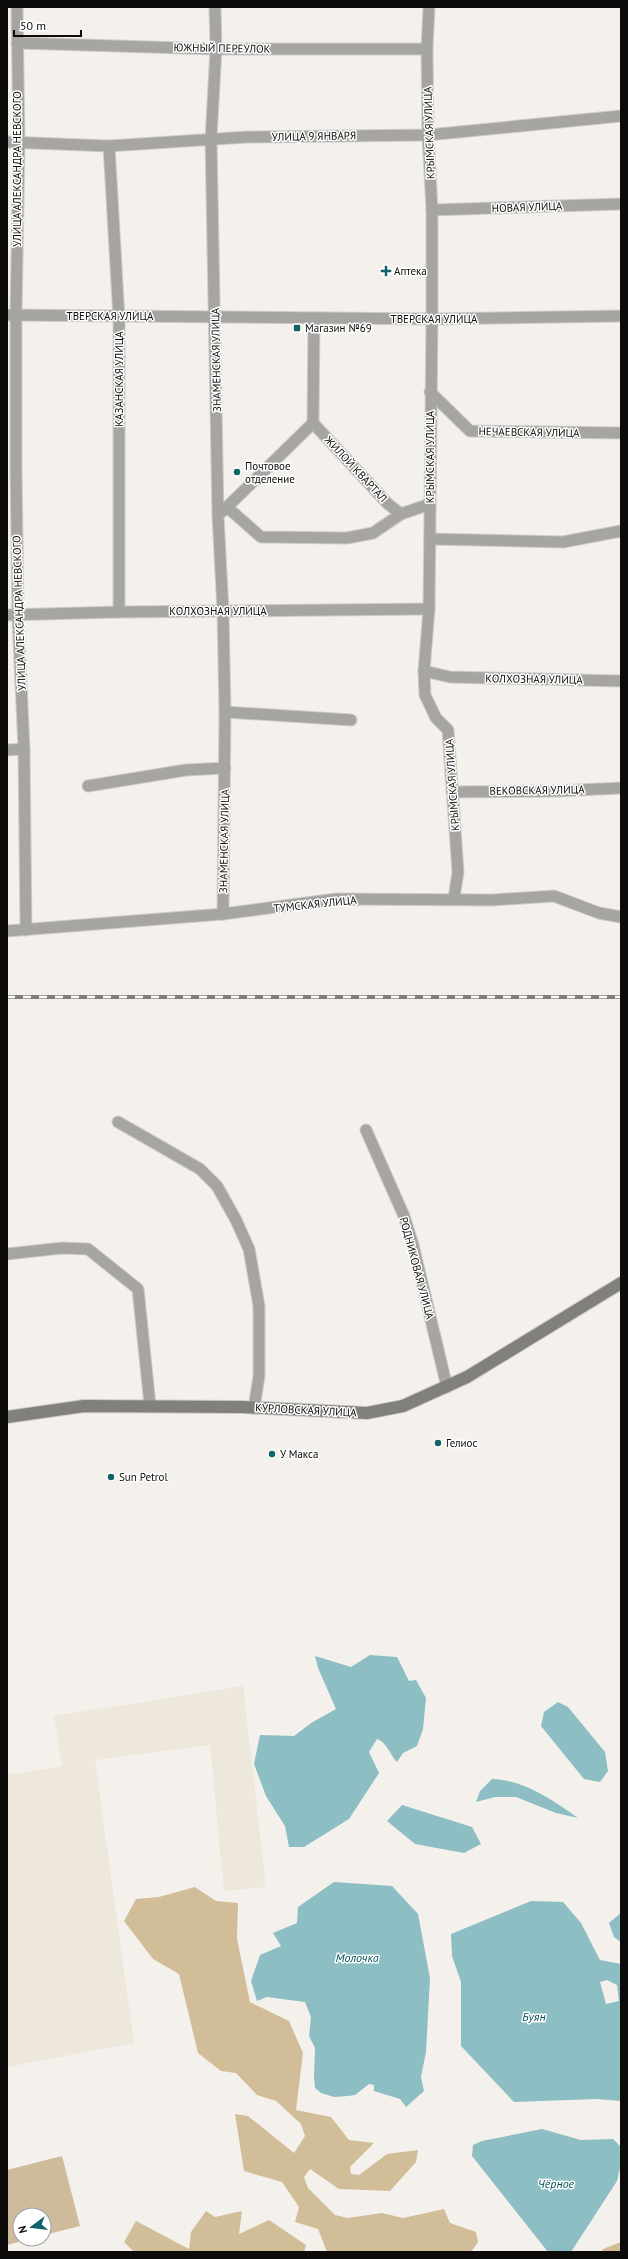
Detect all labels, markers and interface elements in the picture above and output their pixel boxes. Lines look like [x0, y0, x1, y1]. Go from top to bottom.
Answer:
scale bar [14, 12, 81, 38]
text: 50 m [20, 18, 46, 33]
street label: ЮЖНЫЙ ПЕРЕУЛОК [173, 40, 271, 56]
street label: КРЫМСКАЯ УЛИЦА [420, 86, 438, 179]
street label: УЛИЦА АЛЕКСАНДРА НЕВСКОГО [10, 91, 24, 247]
street label: УЛИЦА 9 ЯНВАРЯ [272, 128, 356, 144]
street label: НОВАЯ УЛИЦА [491, 199, 563, 215]
place label: Аптека [394, 264, 427, 278]
marker: Аптека [381, 266, 391, 276]
street label: ЗНАМЕНСКАЯ УЛИЦА [208, 307, 224, 412]
street label: ТВЕРСКАЯ УЛИЦА [67, 309, 154, 323]
street label: ТВЕРСКАЯ УЛИЦА [391, 312, 478, 326]
place label: Магазин №69 [305, 321, 372, 335]
marker: Магазин №69 [292, 323, 302, 333]
street label: КАЗАНСКАЯ УЛИЦА [112, 331, 126, 427]
street label: КРЫМСКАЯ УЛИЦА [423, 410, 437, 503]
street label: НЕЧАЕВСКАЯ УЛИЦА [478, 424, 580, 440]
street label: ЖИЛОЙ КВАРТАЛ [321, 432, 390, 505]
place label: Почтовое отделение [245, 459, 295, 486]
marker: Почтовое отделение [232, 467, 242, 477]
street label: УЛИЦА АЛЕКСАНДРА НЕВСКОГО [9, 535, 29, 691]
street label: КОЛХОЗНАЯ УЛИЦА [169, 604, 267, 618]
street label: КОЛХОЗНАЯ УЛИЦА [485, 671, 583, 687]
street label: КРЫМСКАЯ УЛИЦА [442, 738, 462, 832]
street label: ВЕКОВСКАЯ УЛИЦА [489, 782, 585, 798]
street label: ЗНАМЕНСКАЯ УЛИЦА [216, 788, 232, 893]
street label: ТУМСКАЯ УЛИЦА [273, 893, 358, 915]
street label: РОДНИКОВАЯ УЛИЦА [397, 1215, 438, 1321]
street label: КУРЛОВСКАЯ УЛИЦА [255, 1400, 358, 1420]
place label: Гелиос [446, 1436, 477, 1450]
marker: Гелиос [433, 1438, 443, 1448]
place label: У Макса [280, 1447, 318, 1461]
marker: У Макса [267, 1449, 277, 1459]
place label: Sun Petrol [119, 1470, 168, 1484]
marker: Sun Petrol [106, 1472, 116, 1482]
water label: Молочка [335, 1950, 379, 1965]
water label: Буян [522, 2009, 546, 2024]
water label: Чёрное [538, 2176, 575, 2191]
north arrow [12, 2207, 52, 2247]
text: N [15, 2224, 30, 2235]

